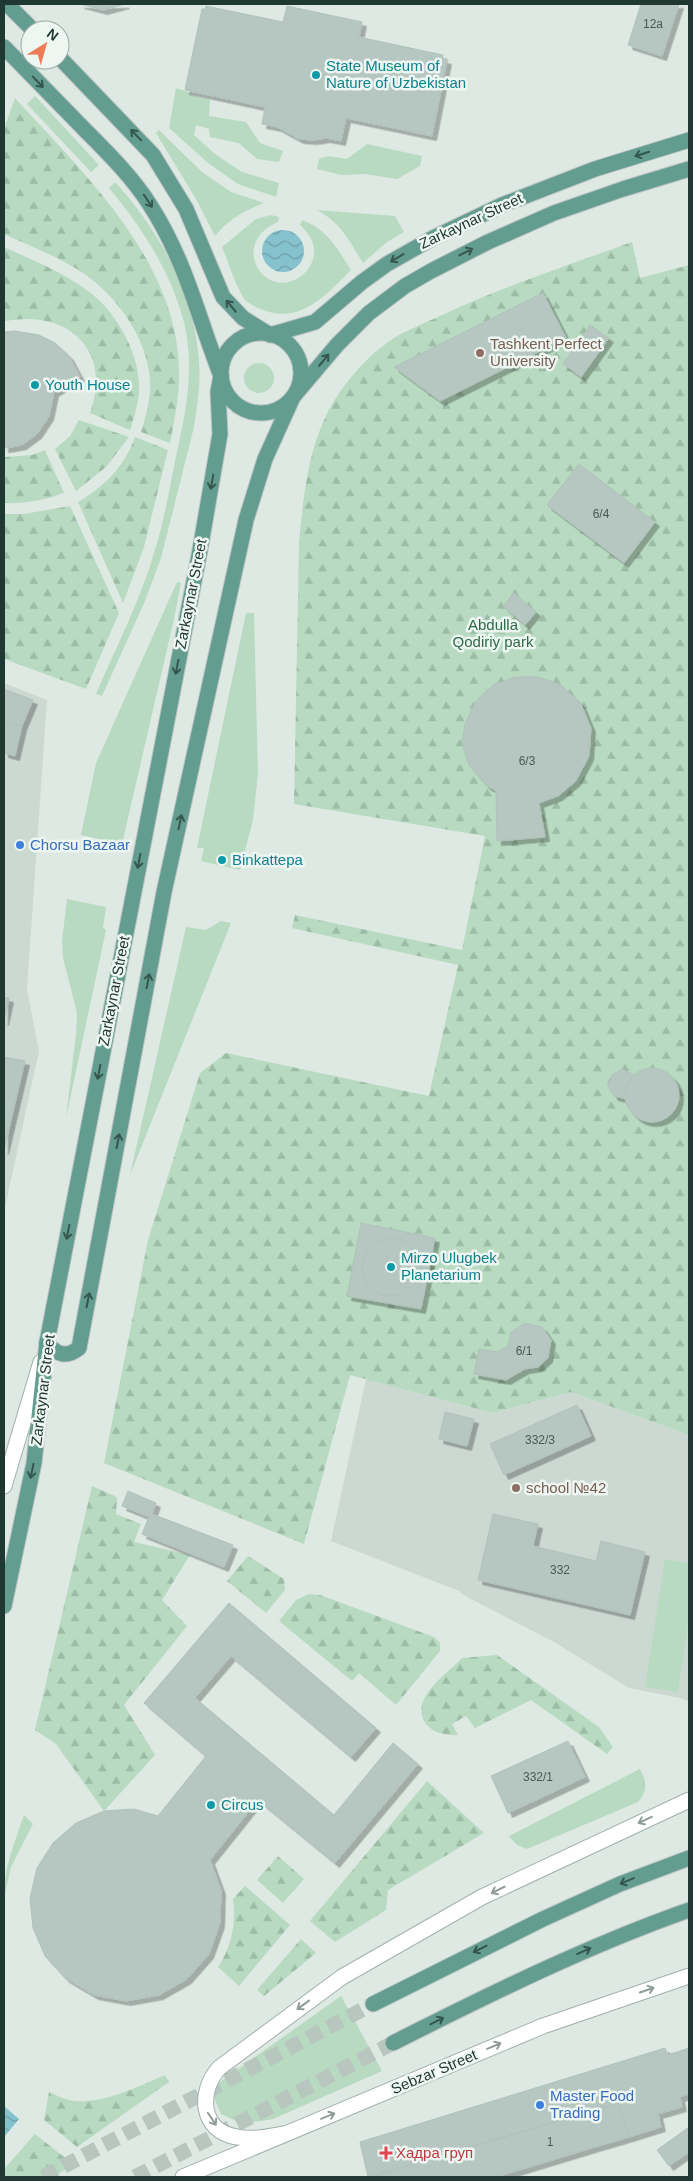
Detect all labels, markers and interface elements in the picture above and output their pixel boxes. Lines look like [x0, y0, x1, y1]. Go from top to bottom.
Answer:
house number: 12a [643, 17, 663, 31]
north arrow [20, 20, 70, 70]
text: N [44, 25, 62, 44]
place label: State Museum of Nature of Uzbekistan [326, 57, 466, 91]
marker: State Museum of Nature of Uzbekistan [310, 69, 322, 81]
one-way arrow [32, 76, 44, 88]
one-way arrow [129, 129, 142, 141]
one-way arrow [635, 149, 651, 159]
street label: Zarkaynar Street [417, 189, 526, 252]
one-way arrow [143, 194, 153, 208]
one-way arrow [459, 247, 474, 257]
one-way arrow [390, 253, 404, 263]
one-way arrow [225, 300, 236, 313]
place label: Tashkent Perfect University [490, 335, 603, 369]
marker: Tashkent Perfect University [474, 347, 486, 359]
one-way arrow [319, 354, 330, 367]
place label: Youth House [45, 376, 130, 393]
marker: Youth House [29, 379, 41, 391]
one-way arrow [206, 474, 216, 490]
house number: 6/4 [593, 507, 610, 521]
street label: Zarkaynar Street [172, 537, 210, 650]
park label: Abdulla Qodiriy park [453, 616, 534, 650]
one-way arrow [172, 658, 181, 674]
house number: 6/3 [519, 754, 536, 768]
one-way arrow [176, 814, 185, 830]
place label: Chorsu Bazaar [30, 836, 130, 853]
marker: Chorsu Bazaar [14, 839, 26, 851]
place label: Binkattepa [232, 851, 304, 868]
one-way arrow [133, 852, 143, 868]
marker: Binkattepa [216, 854, 228, 866]
street label: Zarkaynar Street [95, 934, 133, 1047]
one-way arrow [143, 973, 153, 989]
one-way arrow [93, 1063, 103, 1079]
one-way arrow [114, 1133, 123, 1149]
one-way arrow [63, 1223, 73, 1239]
place label: Mirzo Ulugbek Planetarium [401, 1249, 497, 1283]
marker: Mirzo Ulugbek Planetarium [385, 1261, 397, 1273]
one-way arrow [84, 1293, 94, 1309]
street label: Zarkaynar Street [27, 1333, 58, 1446]
house number: 6/1 [516, 1344, 533, 1358]
house number: 332/3 [525, 1433, 555, 1447]
one-way arrow [27, 1462, 37, 1478]
place label: school №42 [526, 1479, 606, 1496]
marker: school №42 [510, 1482, 522, 1494]
house number: 332 [550, 1563, 570, 1577]
house number: 332/1 [523, 1770, 553, 1784]
place label: Circus [221, 1796, 264, 1813]
marker: Circus [205, 1799, 217, 1811]
one-way arrow [638, 1816, 653, 1825]
one-way arrow [620, 1878, 635, 1887]
one-way arrow [491, 1886, 506, 1895]
one-way arrow [473, 1945, 488, 1954]
one-way arrow [576, 1946, 591, 1956]
one-way arrow [639, 1985, 654, 1994]
one-way arrow [297, 2000, 310, 2011]
one-way arrow [429, 2016, 444, 2025]
one-way arrow [486, 2041, 501, 2051]
street label: Sebzar Street [388, 2045, 480, 2097]
place label: Master Food Trading [550, 2087, 634, 2121]
marker: Master Food Trading [534, 2099, 546, 2111]
one-way arrow [320, 2110, 335, 2120]
one-way arrow [207, 2112, 217, 2126]
house number: 1 [547, 2135, 554, 2149]
place label: Хадра груп [396, 2144, 473, 2161]
marker: Хадра груп [380, 2147, 392, 2159]

